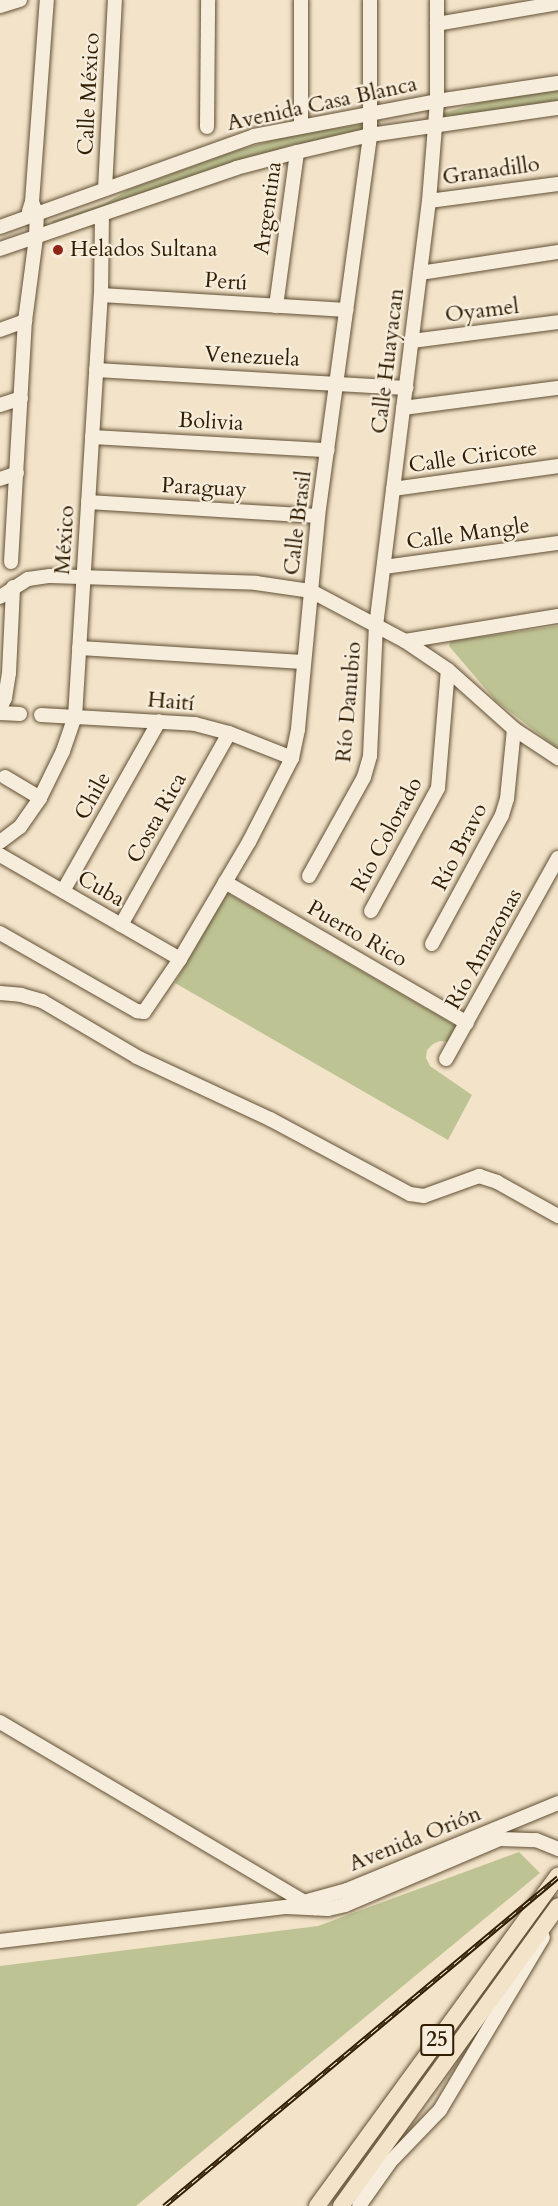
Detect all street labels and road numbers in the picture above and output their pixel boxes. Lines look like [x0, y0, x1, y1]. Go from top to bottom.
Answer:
street label: Calle México [73, 32, 105, 156]
street label: Avenida Casa Blanca [224, 71, 420, 137]
street label: Granadillo [441, 151, 541, 191]
street label: Argentina [248, 160, 288, 256]
street label: Perú [204, 267, 248, 297]
street label: Calle Huayacan [366, 287, 410, 435]
street label: Oyamel [444, 293, 520, 329]
street label: Venezuela [204, 341, 300, 373]
street label: Bolivia [178, 407, 244, 437]
street label: Calle Ciricote [407, 435, 539, 479]
street label: Calle Brasil [278, 469, 318, 577]
street label: Paraguay [161, 473, 247, 503]
street label: México [49, 504, 81, 576]
street label: Calle Mangle [405, 512, 531, 556]
street label: Río Danubio [331, 641, 367, 763]
street label: Haití [146, 687, 196, 717]
street label: Chile [69, 767, 117, 825]
street label: Costa Rica [121, 768, 193, 868]
street label: Río Colorado [346, 773, 428, 897]
street label: Río Bravo [427, 799, 493, 895]
street label: Cuba [73, 865, 129, 913]
street label: Río Amazonas [440, 884, 528, 1014]
street label: Puerto Rico [302, 895, 412, 973]
street label: Avenida Orión [345, 1800, 485, 1878]
road number: 25 [419, 2022, 455, 2058]

